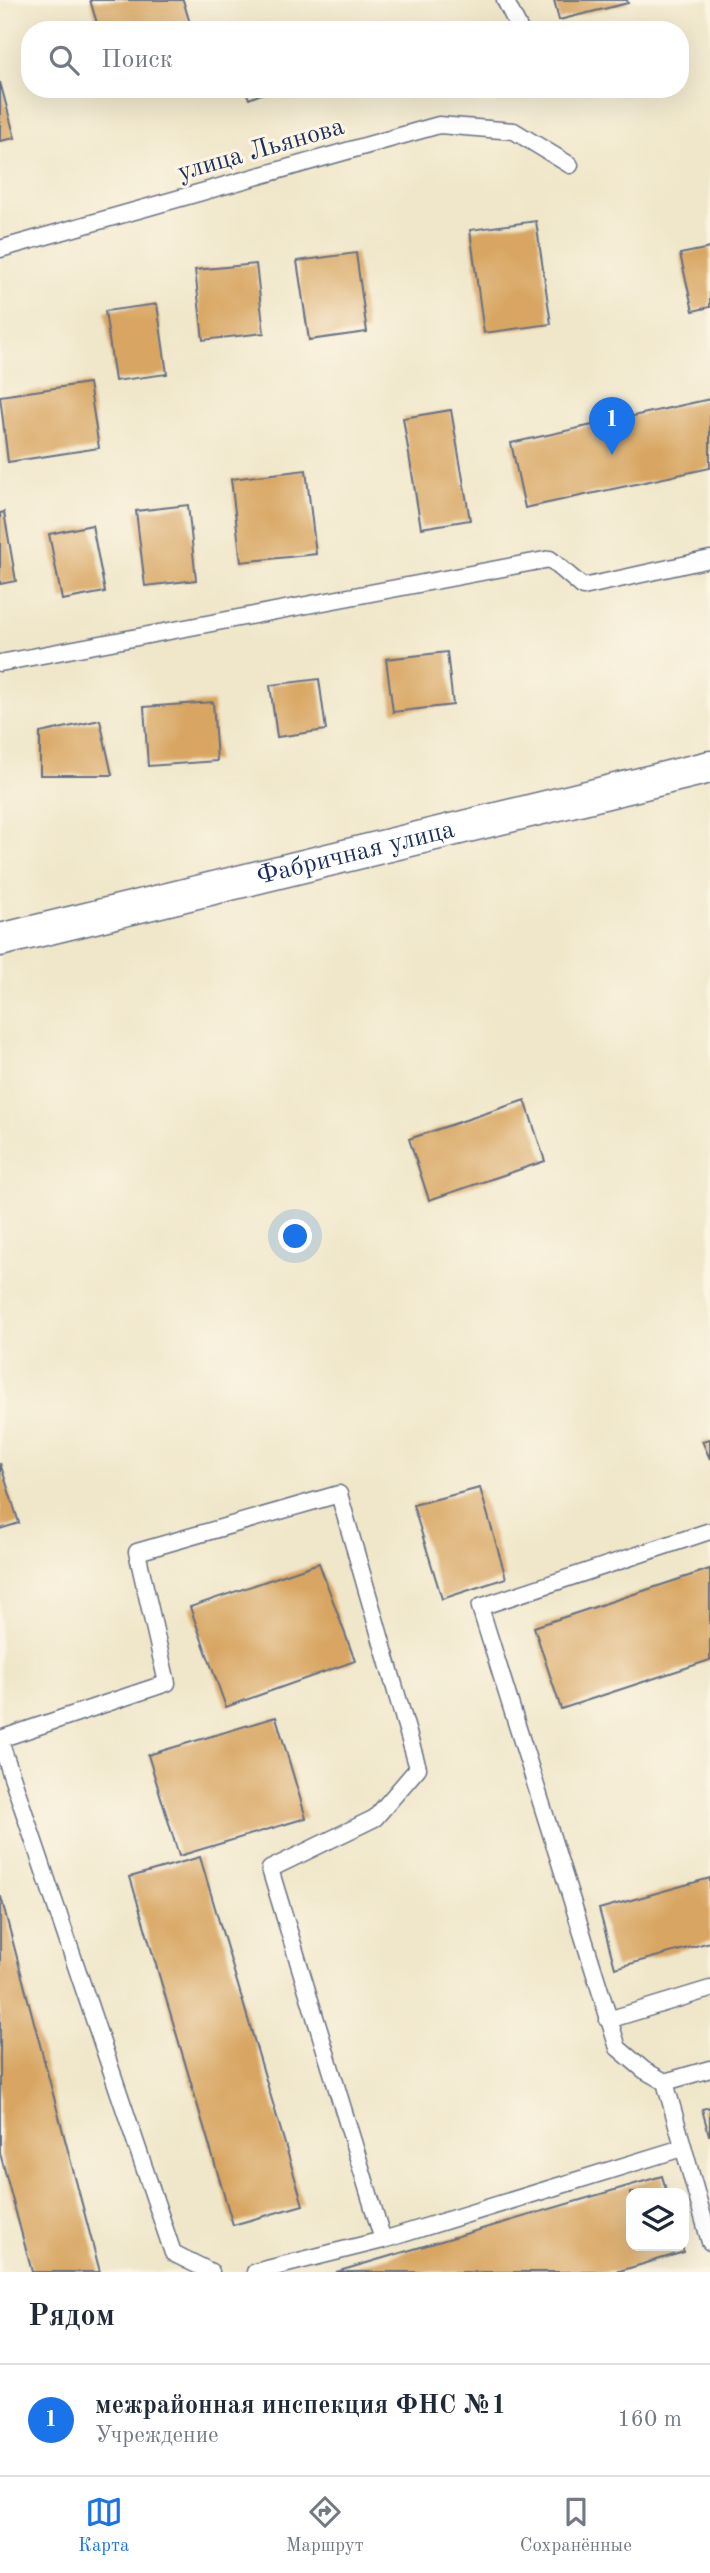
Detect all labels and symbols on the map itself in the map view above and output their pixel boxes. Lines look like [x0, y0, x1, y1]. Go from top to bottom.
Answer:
street label: улица Льянова [175, 114, 347, 186]
pin: 1 [589, 397, 635, 455]
street label: Фабричная улица [254, 817, 457, 890]
your location [278, 1219, 312, 1253]

